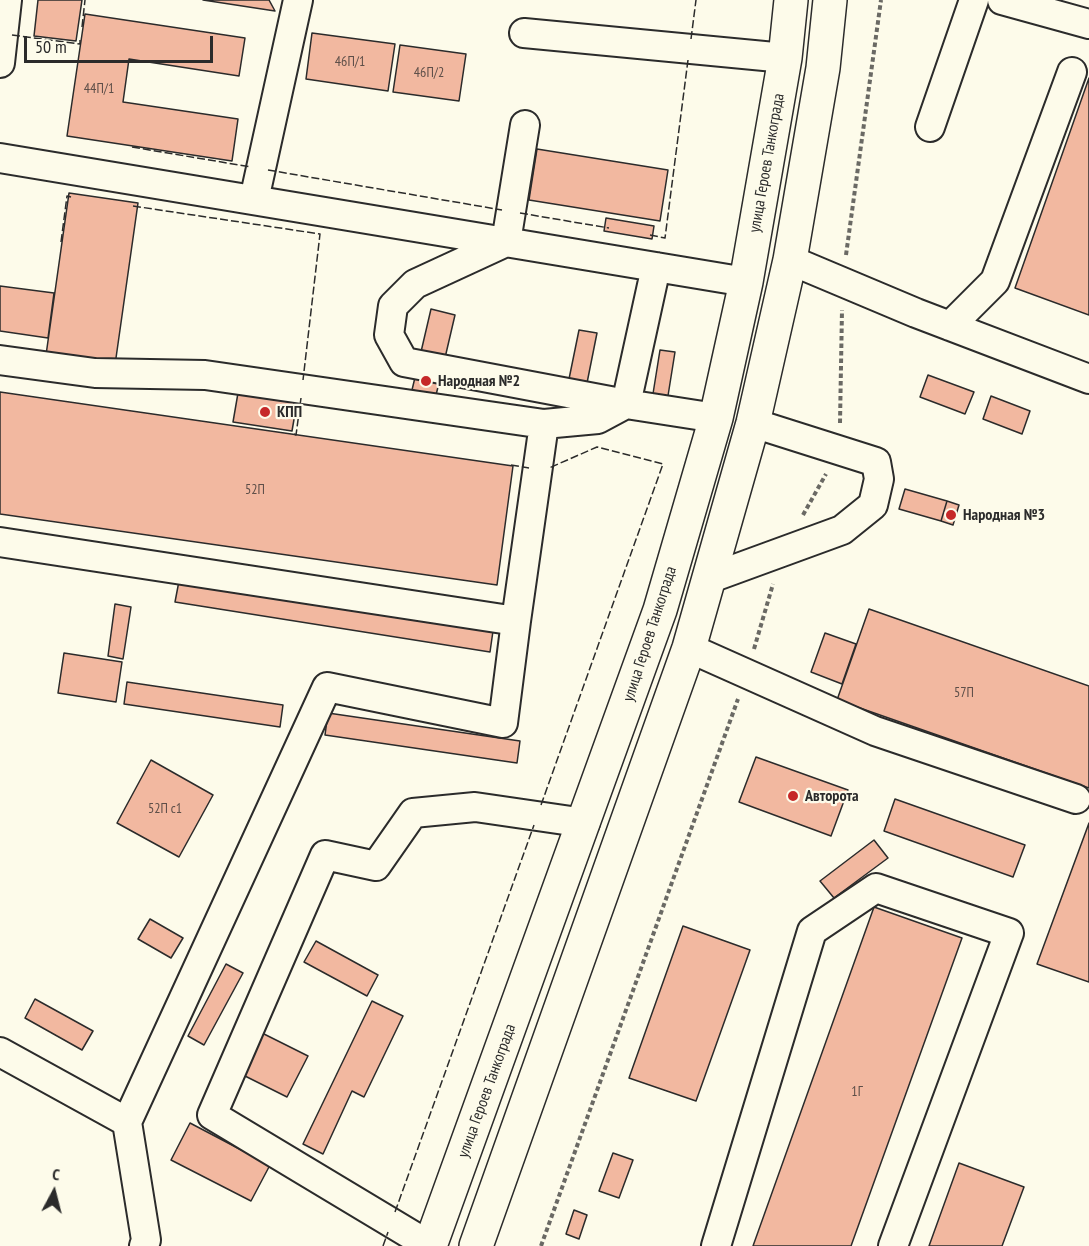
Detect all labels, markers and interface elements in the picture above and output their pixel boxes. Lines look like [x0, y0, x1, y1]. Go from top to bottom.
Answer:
scale bar [27, 24, 216, 62]
text: 50 m [35, 35, 67, 58]
house number: 46П/1 [335, 54, 365, 70]
house number: 46П/2 [414, 65, 444, 81]
house number: 44П/1 [84, 81, 114, 97]
street label: улица Героев Танкограда [745, 92, 789, 234]
place label: Народная №2 [438, 371, 520, 391]
marker: Народная №2 [419, 374, 433, 388]
place label: КПП [277, 402, 302, 422]
marker: КПП [258, 405, 272, 419]
house number: 52П [245, 482, 265, 498]
place label: Народная №3 [963, 505, 1045, 525]
marker: Народная №3 [944, 508, 958, 522]
street label: улица Героев Танкограда [619, 564, 681, 704]
house number: 57П [954, 685, 974, 701]
place label: Авторота [805, 786, 859, 806]
marker: Авторота [786, 789, 800, 803]
house number: 52П с1 [148, 801, 182, 817]
street label: улица Героев Танкограда [454, 1021, 520, 1161]
house number: 1Г [851, 1084, 863, 1100]
north arrow [24, 1162, 84, 1222]
text: С [51, 1164, 61, 1185]

